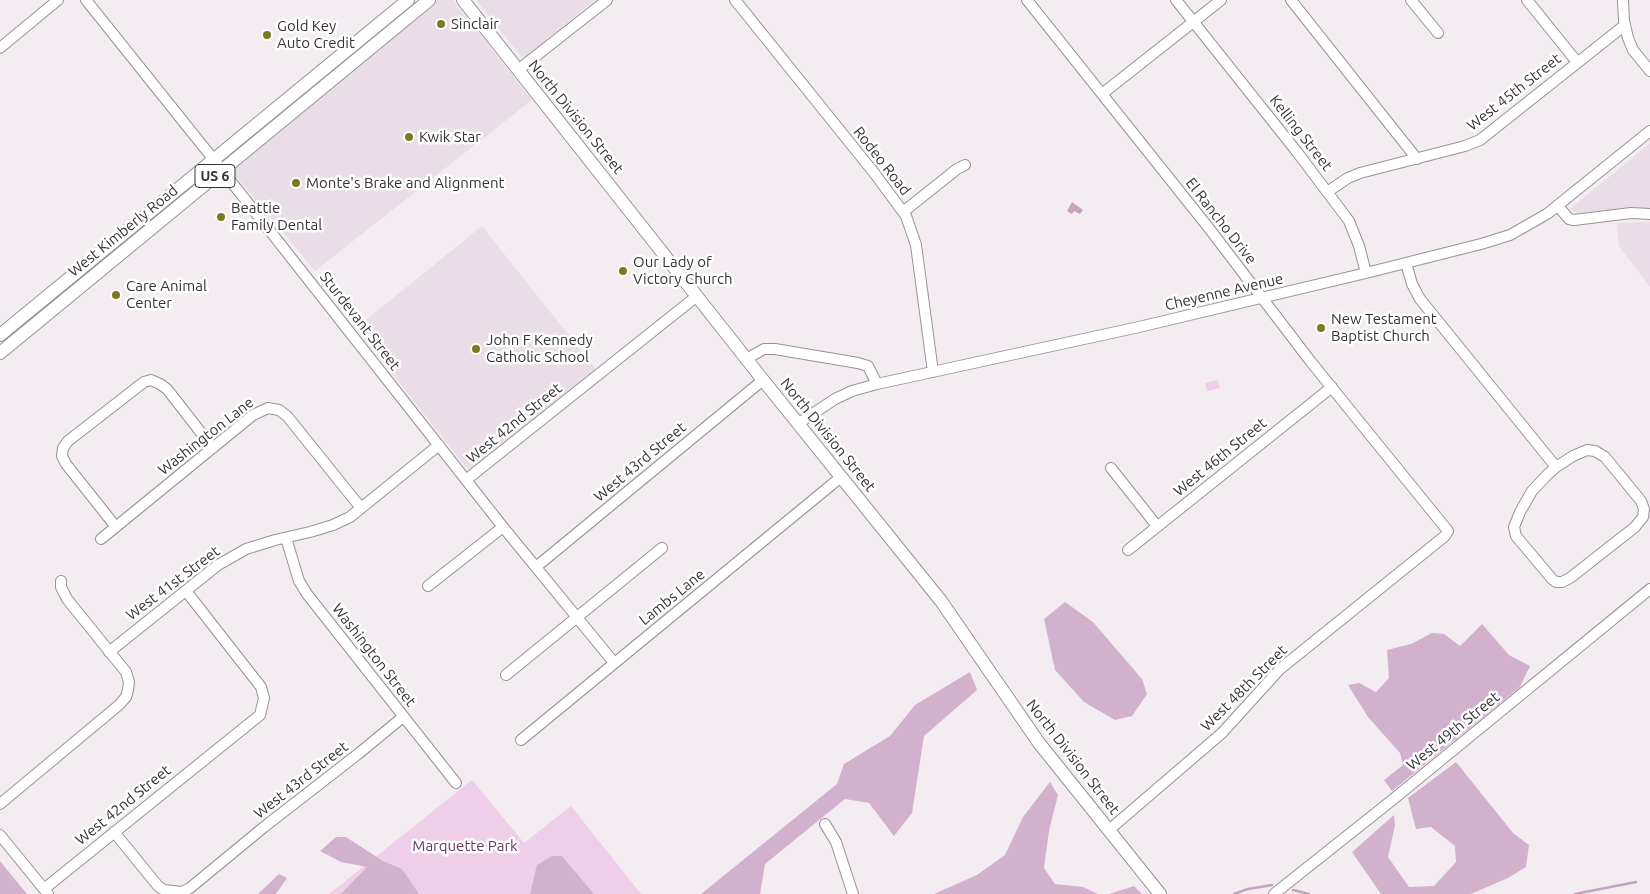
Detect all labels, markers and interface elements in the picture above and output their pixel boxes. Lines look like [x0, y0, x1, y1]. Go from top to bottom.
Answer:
place label: Sinclair [451, 15, 499, 33]
place label: Gold Key Auto Credit [277, 17, 355, 52]
marker: Sinclair [435, 18, 447, 30]
marker: Gold Key Auto Credit [261, 29, 273, 41]
street label: West 45th Street [1463, 50, 1565, 134]
street label: North Division Street [525, 57, 627, 177]
street label: Kelling Street [1266, 92, 1336, 174]
street label: Rodeo Road [850, 123, 914, 199]
place label: Kwik Star [419, 128, 481, 146]
marker: Kwik Star [403, 131, 415, 143]
road number: US 6 [195, 165, 235, 188]
place label: Monte's Brake and Alignment [306, 174, 505, 192]
street label: El Rancho Drive [1182, 174, 1260, 268]
marker: Monte's Brake and Alignment [290, 177, 302, 189]
street label: West Kimberly Road [65, 181, 181, 281]
place label: Beattie Family Dental [231, 199, 322, 234]
marker: Beattie Family Dental [215, 211, 227, 223]
place label: Our Lady of Victory Church [633, 253, 732, 288]
marker: Our Lady of Victory Church [617, 265, 629, 277]
street label: Sturdevant Street [316, 268, 404, 374]
street label: Cheyenne Avenue [1163, 270, 1285, 314]
place label: Care Animal Center [126, 277, 207, 312]
marker: Care Animal Center [110, 289, 122, 301]
place label: New Testament Baptist Church [1331, 310, 1437, 345]
marker: New Testament Baptist Church [1315, 322, 1327, 334]
place label: John F Kennedy Catholic School [486, 331, 593, 366]
marker: John F Kennedy Catholic School [470, 343, 482, 355]
street label: North Division Street [777, 375, 879, 495]
street label: West 42nd Street [463, 379, 565, 467]
street label: Washington Lane [155, 393, 257, 479]
street label: West 46th Street [1170, 414, 1270, 500]
street label: West 43rd Street [590, 418, 690, 506]
street label: West 41st Street [123, 542, 223, 624]
street label: Lambs Lane [636, 565, 708, 629]
street label: Washington Street [328, 600, 420, 710]
street label: West 48th Street [1197, 641, 1291, 735]
street label: West 49th Street [1403, 688, 1503, 774]
street label: North Division Street [1022, 696, 1124, 818]
street label: West 43rd Street [250, 738, 352, 822]
street label: West 42nd Street [72, 761, 174, 849]
park label: Marquette Park [412, 837, 518, 855]

